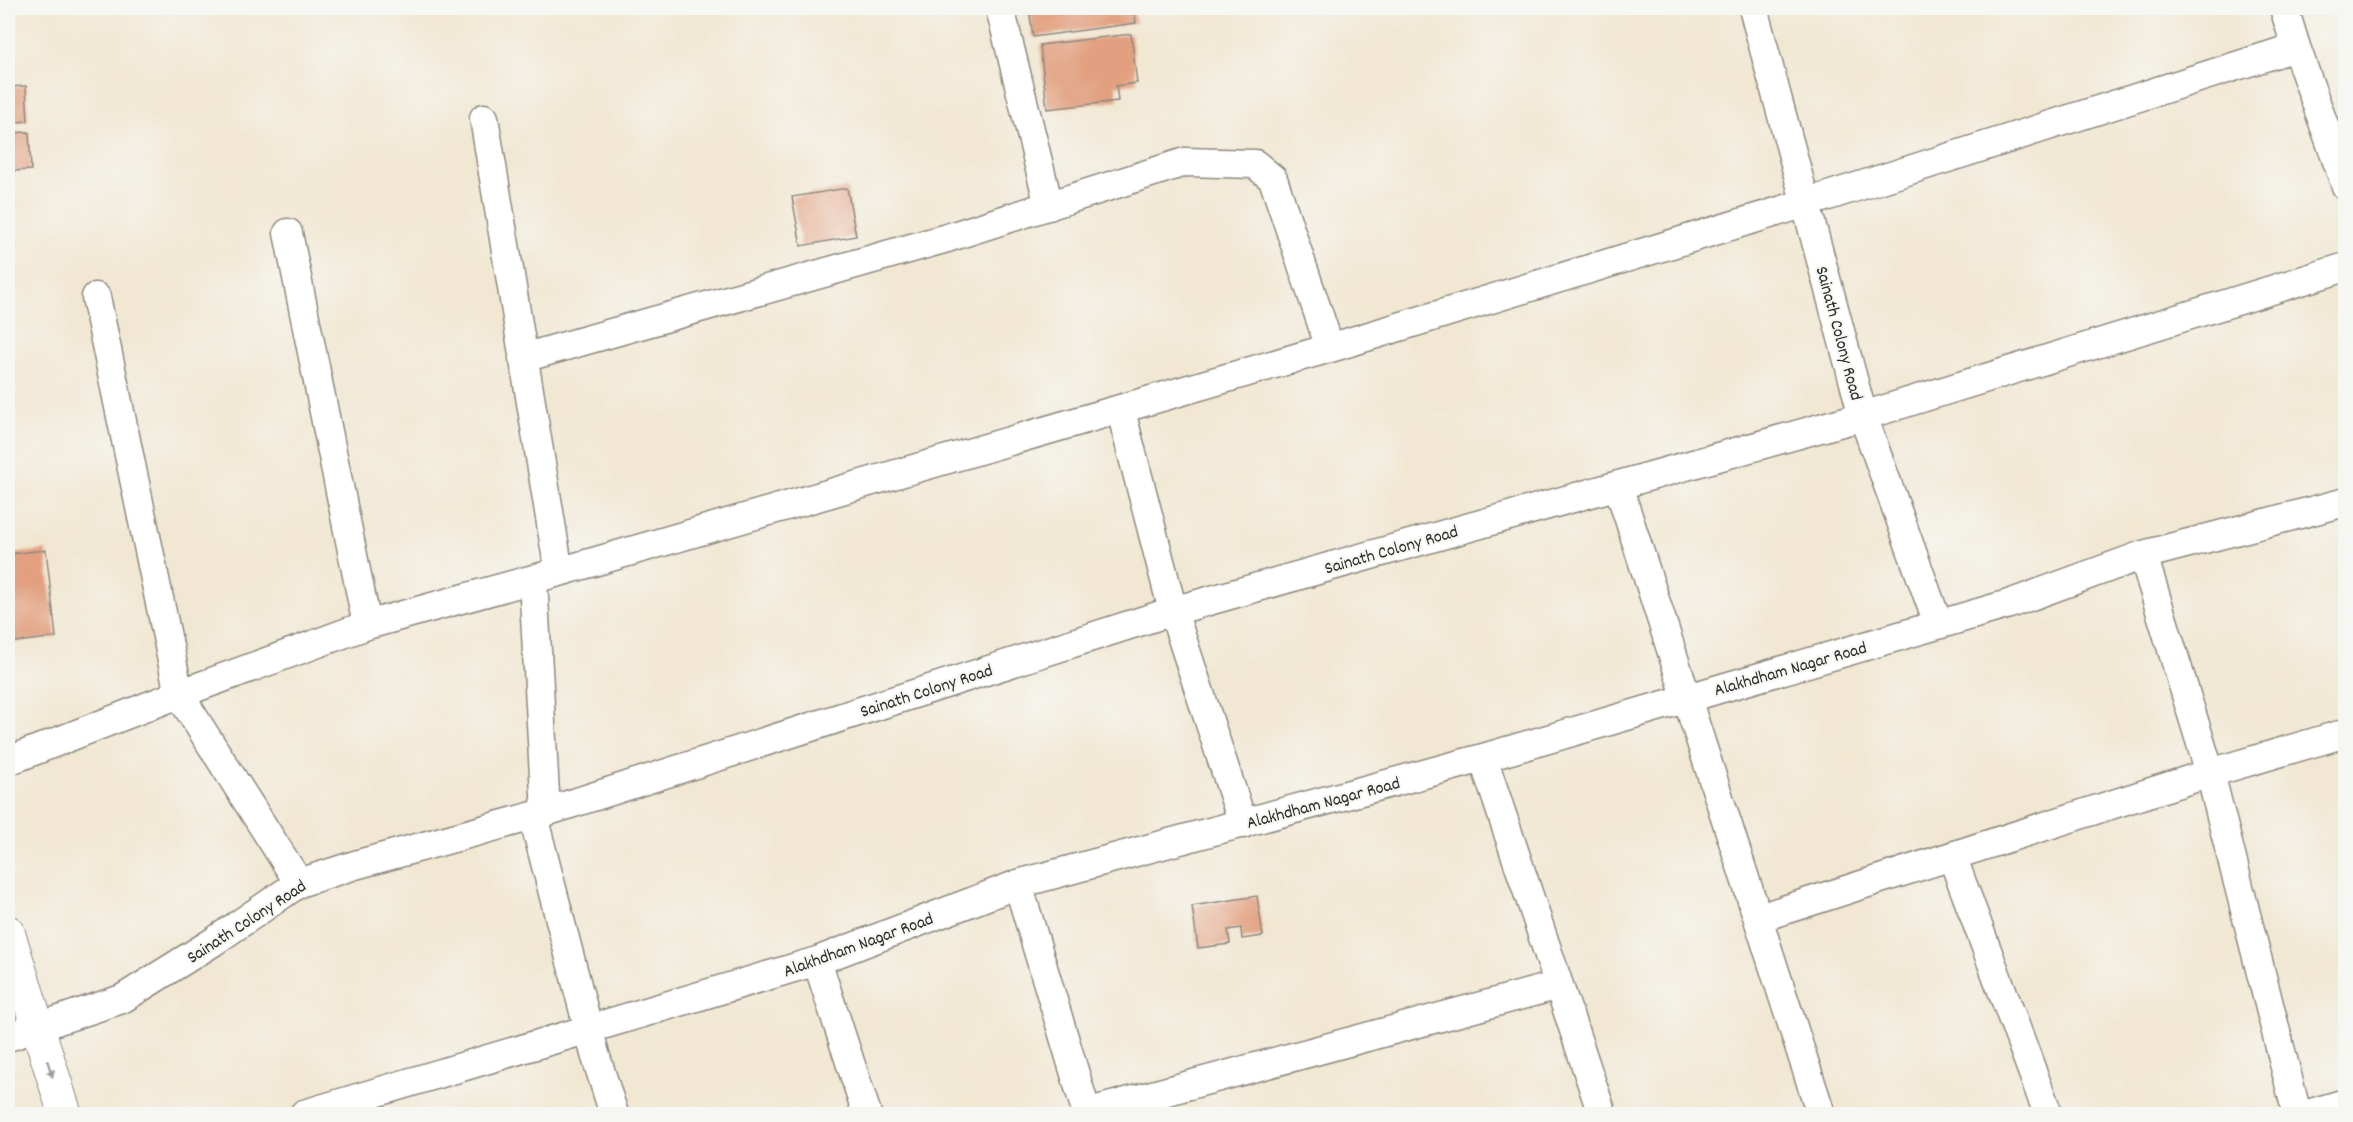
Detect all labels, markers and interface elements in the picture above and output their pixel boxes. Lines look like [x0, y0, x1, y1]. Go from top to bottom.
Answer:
street label: Sainath Colony Road [1808, 264, 1868, 404]
street label: Sainath Colony Road [1322, 520, 1461, 582]
street label: Alakhdham Nagar Road [1711, 637, 1870, 704]
street label: Sainath Colony Road [857, 659, 996, 726]
street label: Alakhdham Nagar Road [1244, 772, 1403, 837]
street label: Sainath Colony Road [183, 875, 312, 971]
street label: Alakhdham Nagar Road [780, 908, 937, 985]
one-way arrow [45, 1060, 55, 1078]

